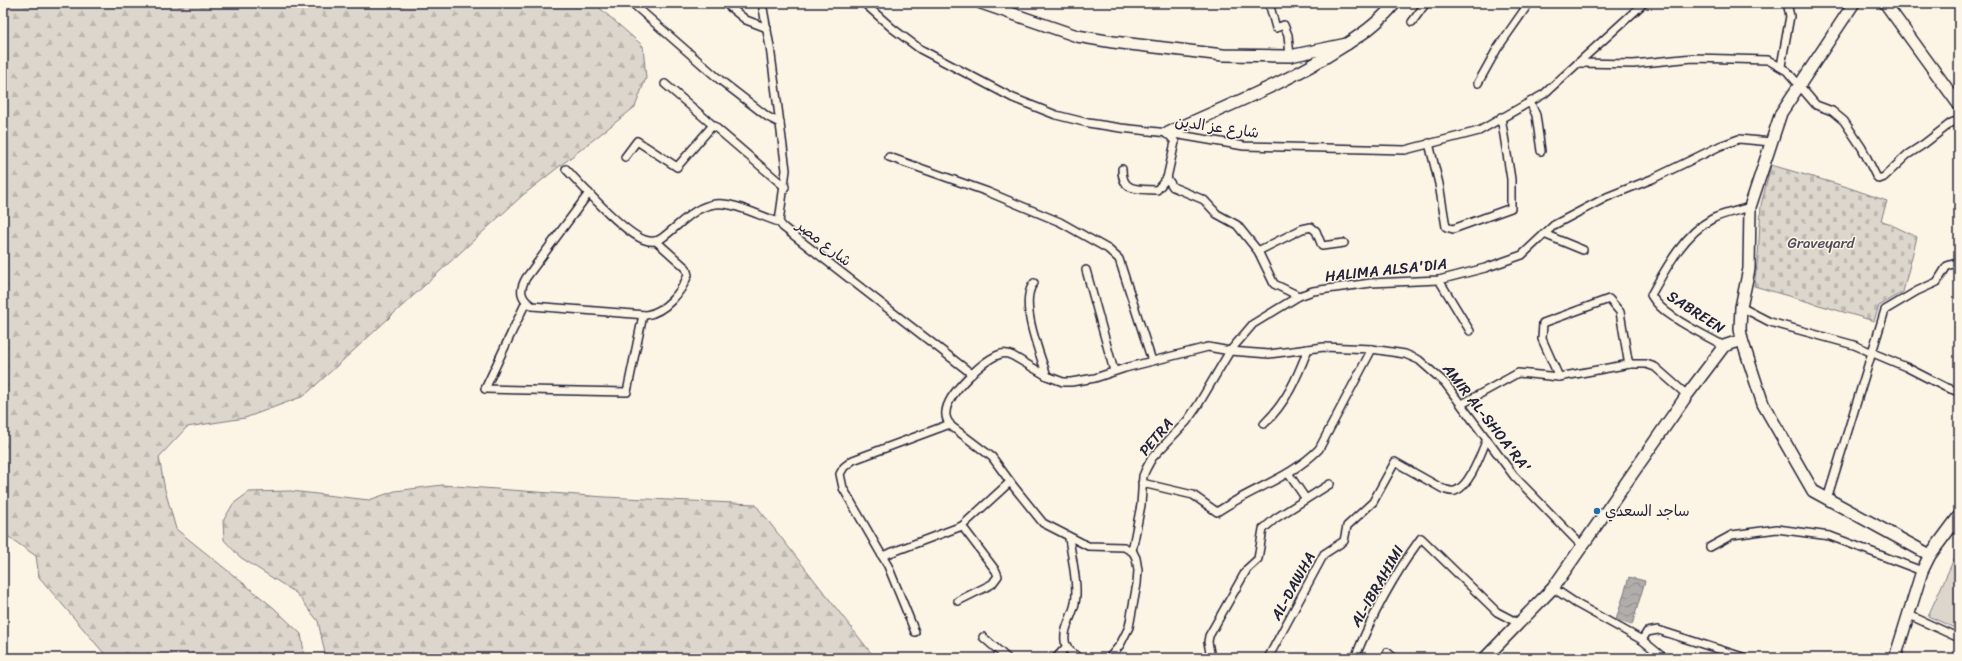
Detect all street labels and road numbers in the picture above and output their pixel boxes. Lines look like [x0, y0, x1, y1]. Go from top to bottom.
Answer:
street label: شارع عز الدين [1173, 108, 1261, 146]
street label: شارع مصر [789, 212, 857, 273]
street label: HALIMA ALSA'DIA [1324, 251, 1448, 289]
street label: SABREEN [1662, 283, 1731, 341]
street label: AMIR AL-SHOA'RA' [1435, 357, 1538, 478]
street label: PETRA [1132, 412, 1180, 462]
street label: AL-IBRAHIMI [1343, 540, 1411, 633]
street label: AL-DAWHA [1263, 547, 1323, 626]

